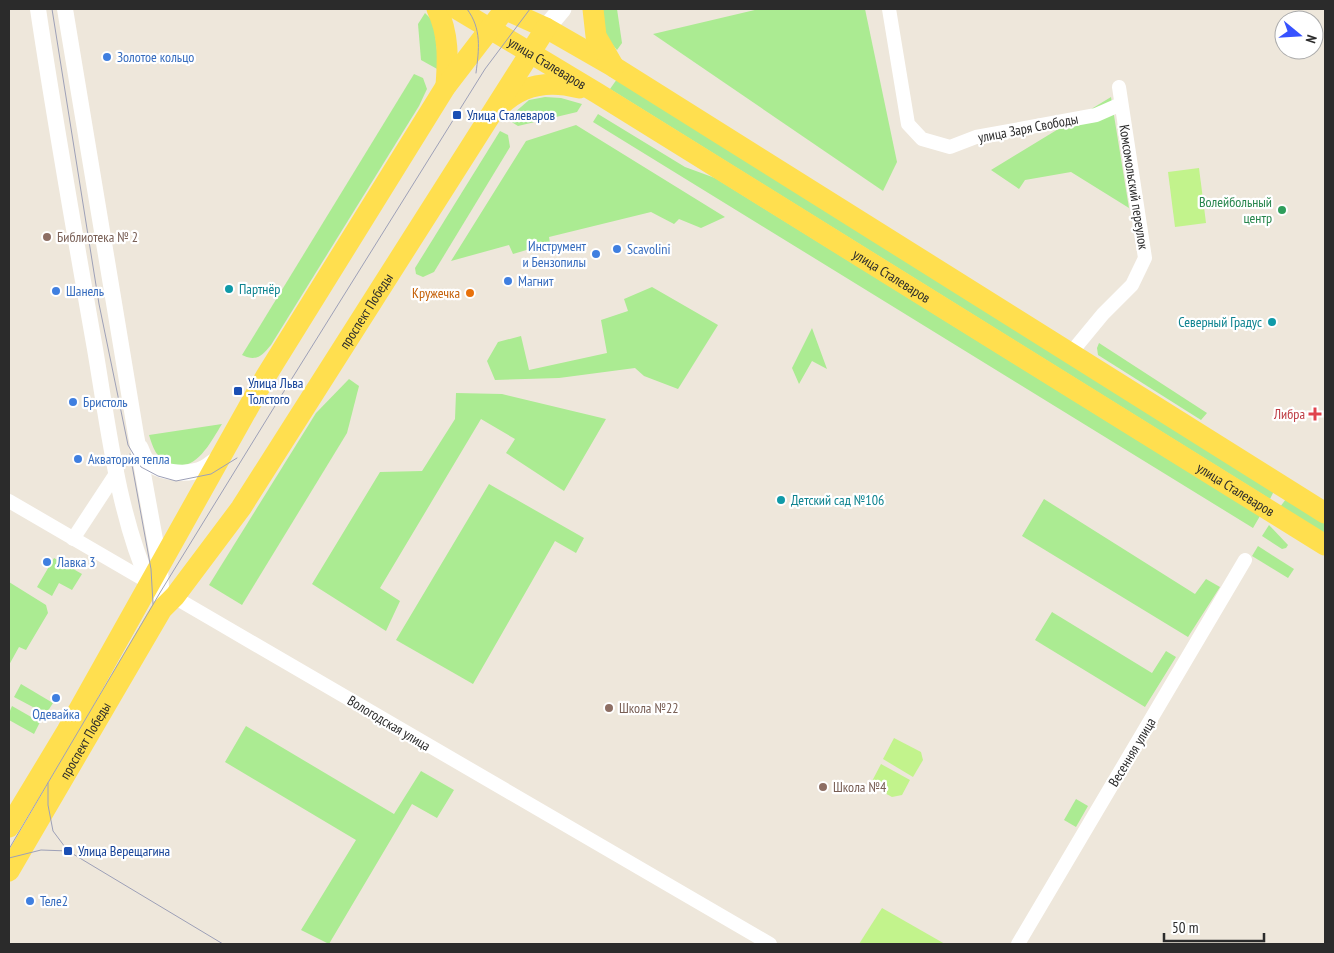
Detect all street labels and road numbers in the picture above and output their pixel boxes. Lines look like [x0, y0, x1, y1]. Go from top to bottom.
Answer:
street label: улица Сталеваров [505, 33, 590, 94]
street label: улица Заря Свободы [976, 109, 1080, 147]
street label: Комсомольский переулок [1115, 123, 1153, 251]
street label: улица Сталеваров [849, 245, 934, 307]
street label: проспект Победы [335, 270, 397, 352]
street label: улица Сталеваров [1193, 459, 1278, 521]
street label: Вологодская улица [344, 691, 434, 755]
street label: проспект Победы [56, 699, 115, 782]
street label: Весенняя улица [1104, 714, 1160, 790]

